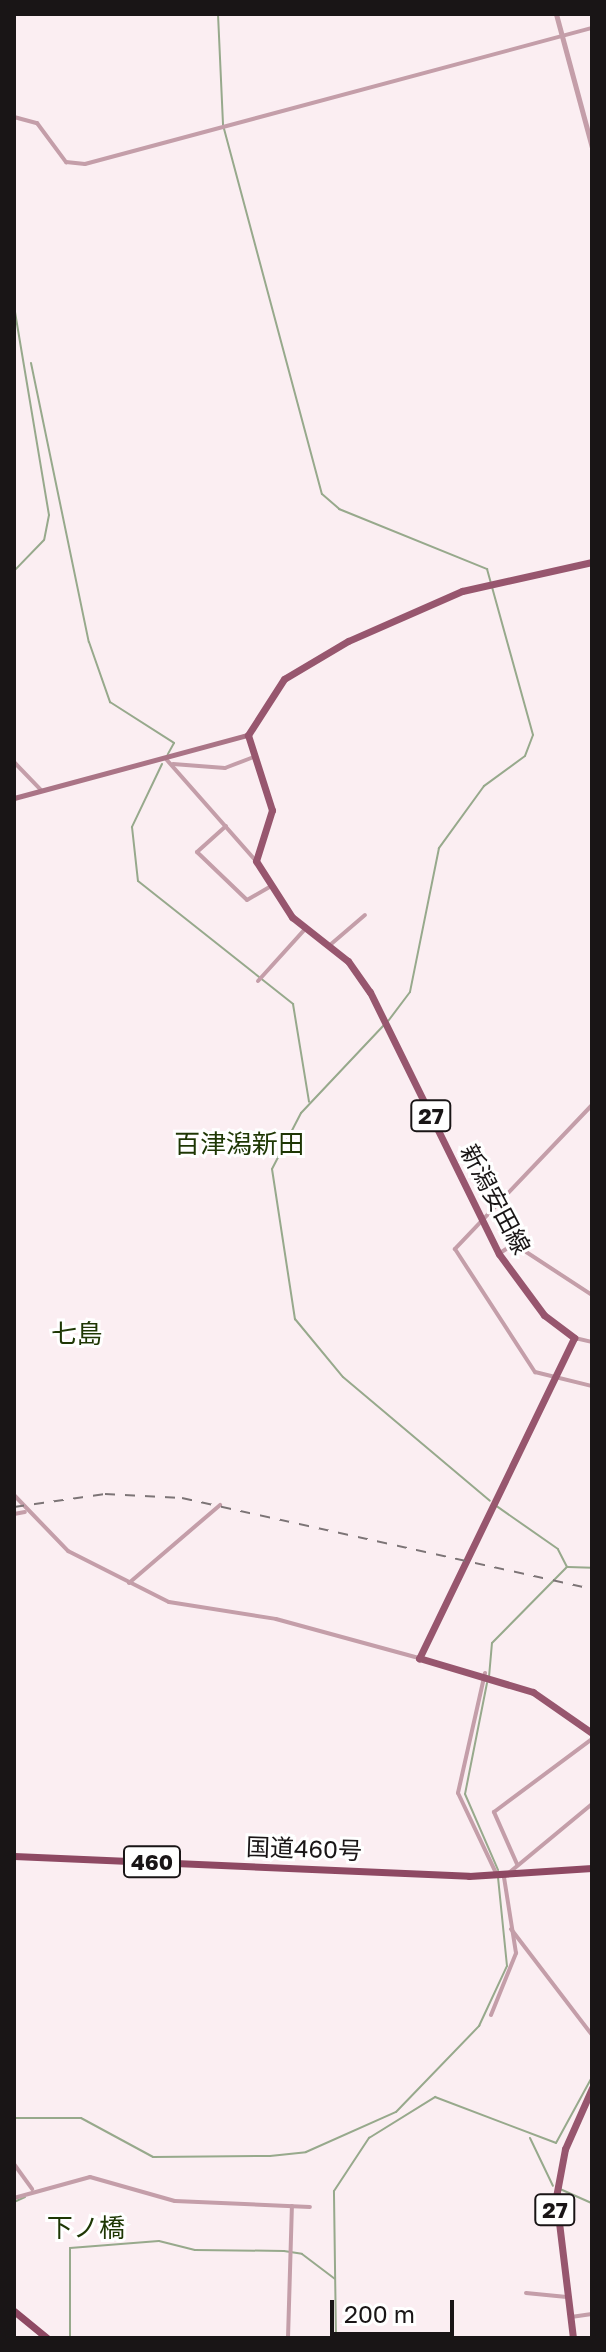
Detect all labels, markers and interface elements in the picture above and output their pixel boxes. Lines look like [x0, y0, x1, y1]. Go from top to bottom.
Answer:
road number: 27 [409, 1098, 453, 1134]
district label: 百津潟新田 [174, 1128, 304, 1160]
street label: 新潟安田線 [455, 1139, 537, 1259]
district label: 七島 [51, 1318, 103, 1350]
street label: 国道460号 [246, 1832, 362, 1864]
road number: 460 [122, 1844, 182, 1880]
road number: 27 [533, 2192, 577, 2228]
district label: 下ノ橋 [47, 2212, 125, 2244]
scale bar [334, 2284, 458, 2334]
text: 200 m [344, 2299, 415, 2328]

